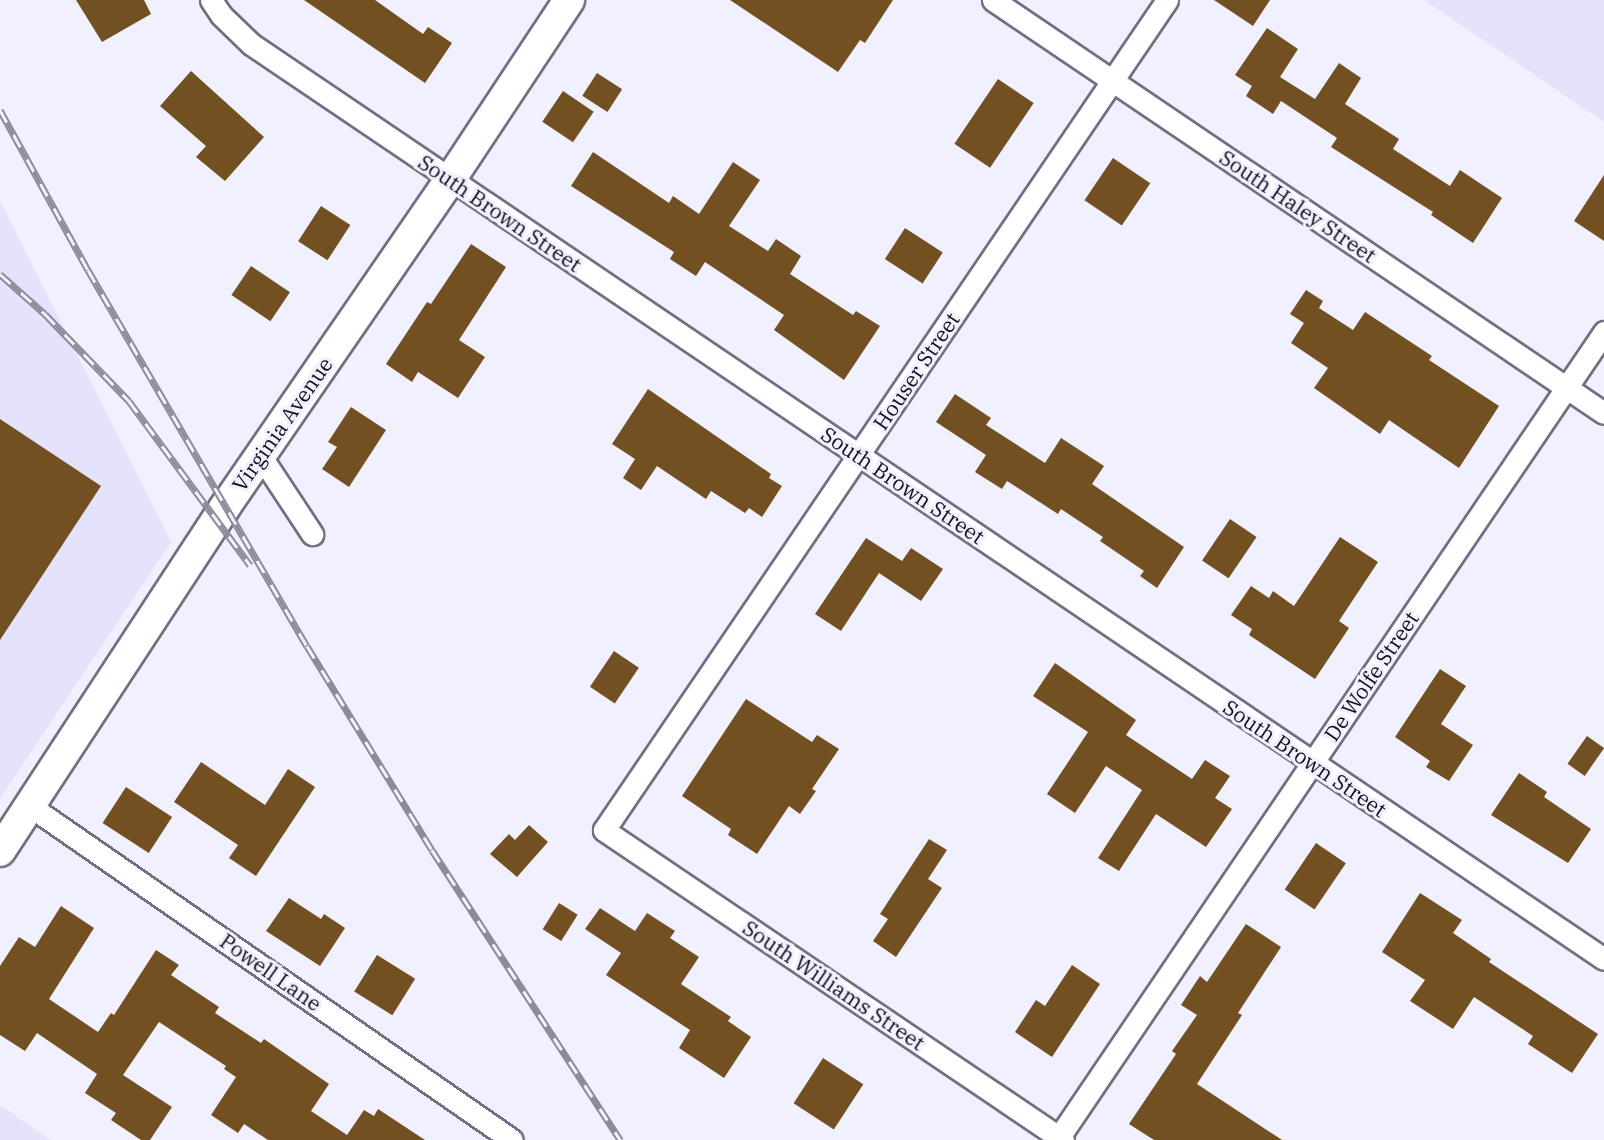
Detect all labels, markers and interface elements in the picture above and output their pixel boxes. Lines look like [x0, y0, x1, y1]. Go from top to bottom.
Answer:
street label: South Haley Street [1215, 144, 1381, 268]
street label: South Brown Street [414, 149, 586, 277]
street label: Houser Street [868, 308, 964, 434]
street label: Virginia Avenue [226, 352, 338, 496]
street label: South Brown Street [817, 421, 989, 549]
street label: De Wolfe Street [1318, 607, 1424, 745]
street label: South Brown Street [1219, 694, 1391, 822]
street label: South Williams Street [738, 915, 930, 1055]
street label: Powell Lane [215, 928, 327, 1016]

